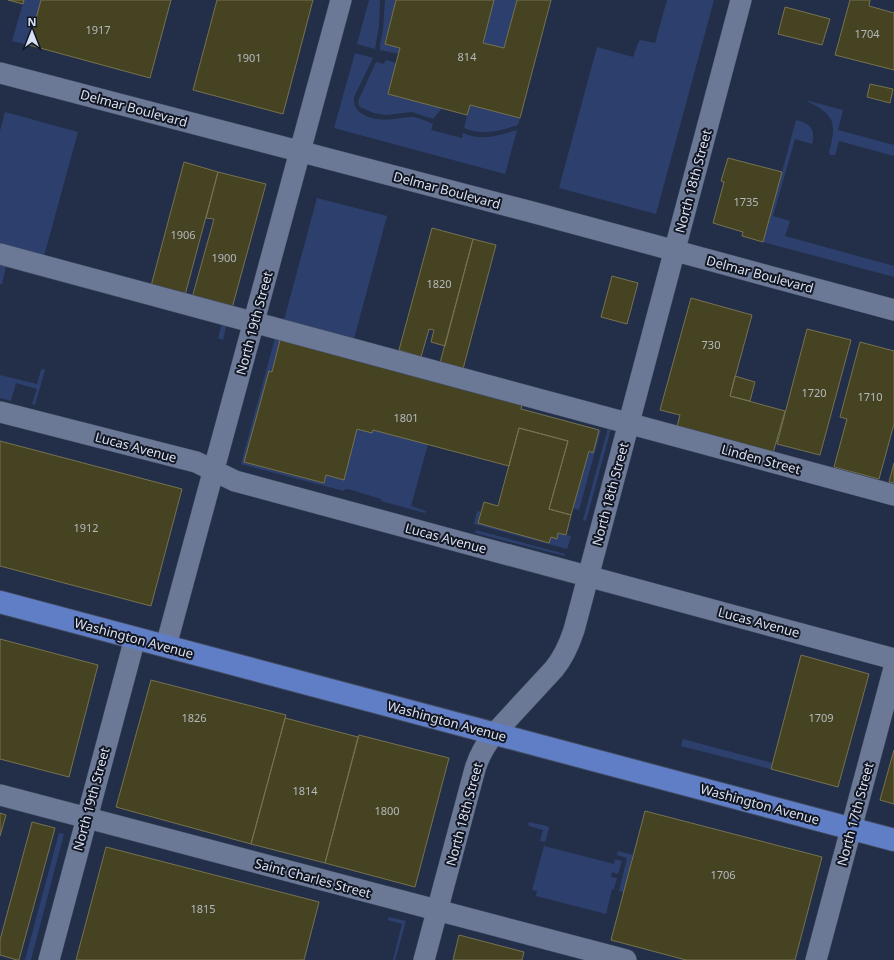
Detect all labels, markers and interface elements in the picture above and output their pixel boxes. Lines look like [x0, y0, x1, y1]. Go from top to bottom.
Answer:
north arrow [12, 12, 52, 52]
text: N [28, 14, 36, 29]
house number: 1917 [85, 22, 111, 37]
house number: 1704 [854, 26, 880, 41]
house number: 814 [458, 49, 477, 64]
house number: 1901 [236, 50, 262, 65]
street label: Delmar Boulevard [78, 85, 190, 131]
street label: North 18th Street [671, 127, 716, 235]
street label: Delmar Boulevard [391, 167, 503, 213]
house number: 1735 [733, 194, 759, 209]
house number: 1906 [170, 227, 196, 242]
house number: 1900 [211, 250, 237, 265]
street label: Delmar Boulevard [704, 251, 816, 297]
street label: North 19th Street [232, 269, 277, 377]
house number: 1820 [426, 276, 452, 291]
house number: 730 [702, 337, 720, 352]
house number: 1720 [801, 385, 827, 400]
house number: 1710 [857, 389, 883, 404]
house number: 1801 [393, 410, 419, 425]
street label: Lucas Avenue [93, 427, 179, 467]
street label: North 18th Street [588, 440, 633, 548]
street label: Linden Street [719, 440, 803, 478]
street label: Lucas Avenue [403, 518, 489, 558]
house number: 1912 [73, 520, 99, 535]
street label: Lucas Avenue [716, 602, 802, 642]
street label: Washington Avenue [73, 613, 195, 663]
street label: Washington Avenue [386, 696, 508, 746]
house number: 1826 [181, 710, 207, 725]
house number: 1709 [808, 710, 834, 725]
street label: North 19th Street [69, 745, 114, 853]
street label: North 18th Street [442, 760, 487, 868]
street label: North 17th Street [833, 760, 878, 868]
street label: Washington Avenue [699, 779, 821, 829]
house number: 1814 [292, 783, 318, 798]
house number: 1800 [374, 803, 400, 818]
street label: Saint Charles Street [253, 854, 373, 902]
house number: 1706 [710, 867, 736, 882]
house number: 1815 [190, 901, 216, 916]

